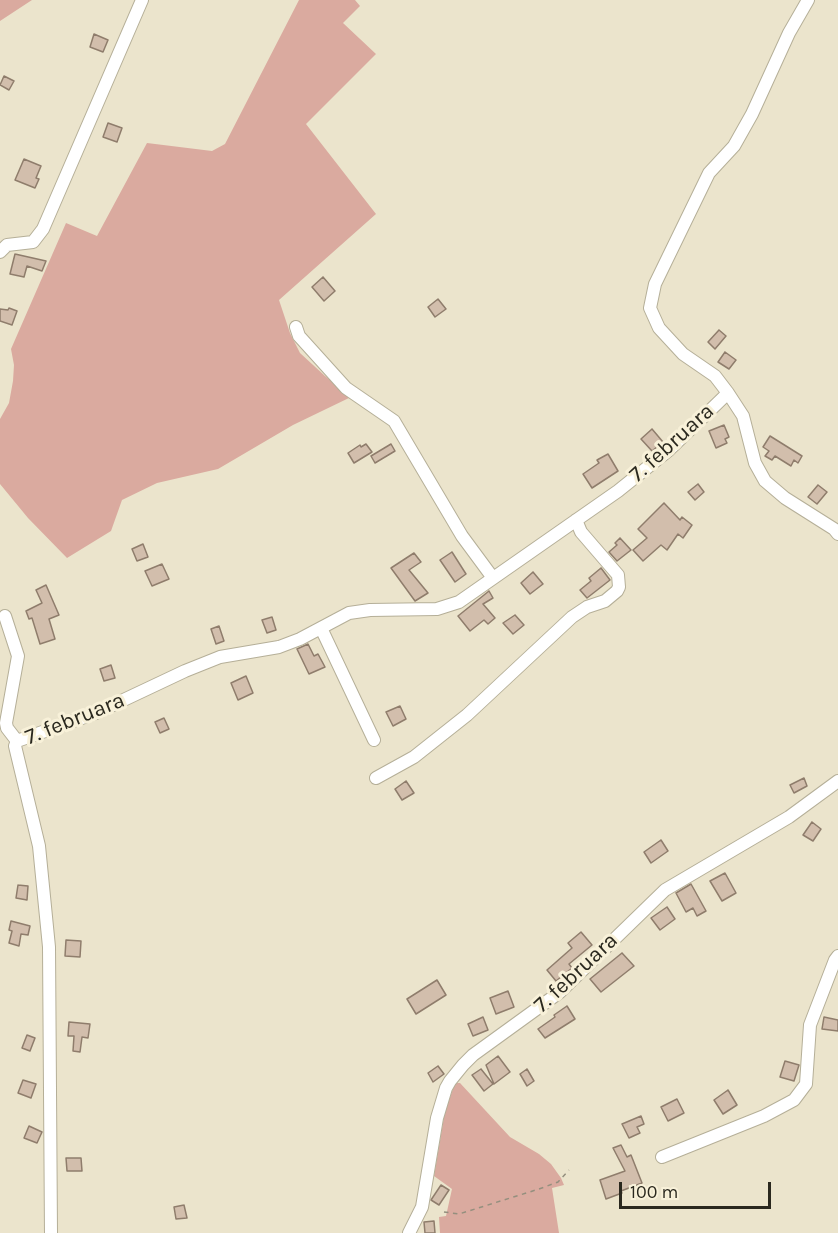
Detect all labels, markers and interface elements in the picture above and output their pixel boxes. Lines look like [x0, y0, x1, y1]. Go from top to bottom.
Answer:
street label: 7. februara [624, 398, 720, 488]
street label: 7. februara [21, 687, 129, 751]
street label: 7. februara [529, 928, 623, 1018]
scale bar [622, 1170, 774, 1208]
text: 100 m [630, 1181, 678, 1203]

